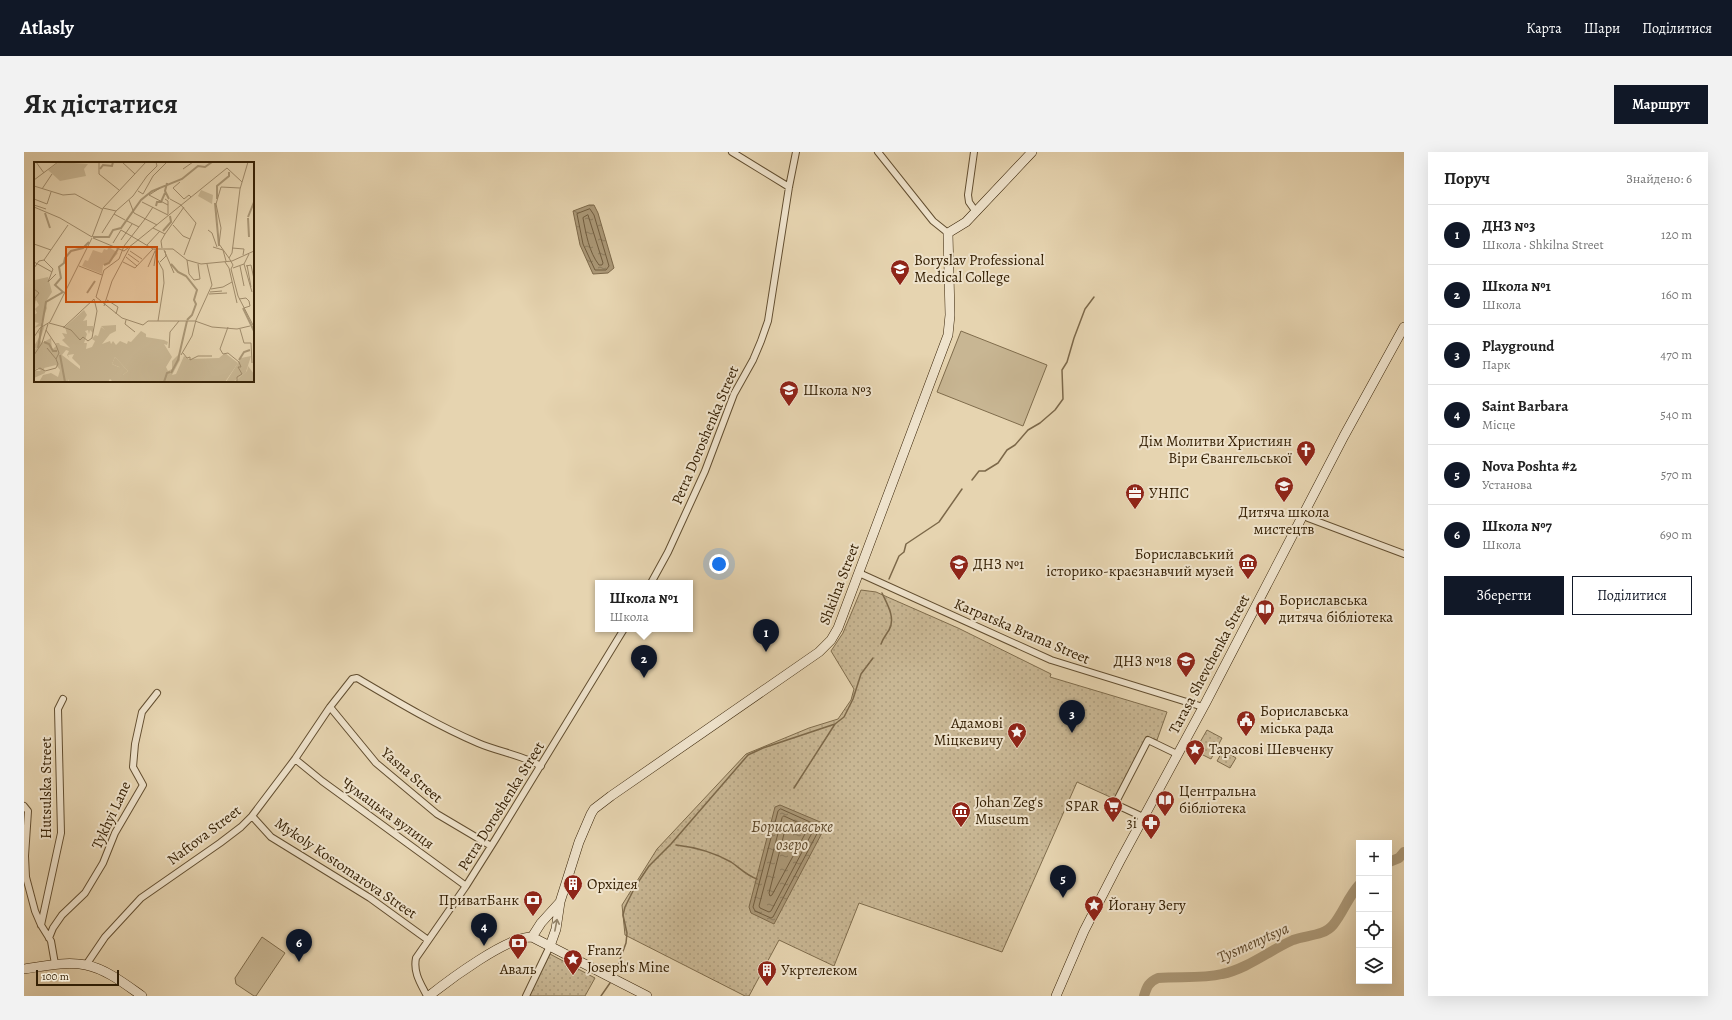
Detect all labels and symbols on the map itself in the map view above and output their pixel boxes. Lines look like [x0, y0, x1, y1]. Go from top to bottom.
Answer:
inset map [34, 162, 254, 382]
place label: Boryslav Professional Medical College [914, 250, 1045, 287]
school or university icon: Boryslav Professional Medical College [889, 258, 911, 286]
street label: Petra Doroshenka Street [667, 363, 743, 507]
school or university icon: Школа №3 [778, 379, 800, 407]
place label: Школа №3 [803, 380, 872, 400]
place label: Дім Молитви Християн Віри Євангельської [1139, 431, 1292, 468]
church icon: Дім Молитви Християн Віри Євангельської [1295, 439, 1317, 467]
school or university icon: Дитяча школа мистецтв [1273, 475, 1295, 503]
office icon: УНПС [1124, 482, 1146, 510]
place label: УНПС [1149, 483, 1189, 503]
place label: Дитяча школа мистецтв [1238, 502, 1330, 539]
street label: Shkilna Street [814, 540, 864, 628]
place label: Бориславський історико-краєзнавчий музей [1046, 544, 1234, 581]
museum icon: Бориславський історико-краєзнавчий музей [1237, 552, 1259, 580]
school or university icon: ДНЗ №1 [948, 553, 970, 581]
your location [709, 554, 729, 574]
place label: ДНЗ №1 [973, 554, 1024, 574]
place label: Бориславська дитяча бібліотека [1278, 590, 1393, 627]
street label: Tarasa Shevchenka Street [1164, 591, 1254, 737]
street label: Karpatska Brama Street [951, 593, 1093, 669]
library icon: Бориславська дитяча бібліотека [1254, 598, 1276, 626]
pin: 1 [753, 619, 779, 652]
pin: 2 [631, 645, 657, 678]
school or university icon: ДНЗ №18 [1175, 650, 1197, 678]
place label: ДНЗ №18 [1114, 651, 1172, 671]
pin: 3 [1059, 700, 1085, 733]
place label: Бориславська міська рада [1260, 701, 1349, 738]
public building icon: Бориславська міська рада [1235, 709, 1257, 737]
place label: Адамові Міцкевичу [934, 713, 1003, 750]
place icon: Адамові Міцкевичу [1006, 721, 1028, 749]
street label: Hutsulska Street [36, 737, 56, 839]
street label: Petra Doroshenka Street [453, 738, 549, 874]
place icon: Тарасові Шевченку [1184, 738, 1206, 766]
place label: Тарасові Шевченку [1209, 739, 1334, 759]
street label: Yasna Street [376, 742, 447, 807]
street label: Чумацька вулиця [338, 772, 438, 854]
street label: Tykhyi Lane [87, 778, 136, 852]
place label: Центральна бібліотека [1179, 781, 1256, 818]
library icon: Центральна бібліотека [1154, 789, 1176, 817]
place label: Johan Zeg's Museum [975, 792, 1043, 829]
supermarket icon: SPAR [1102, 795, 1124, 823]
place label: SPAR [1065, 796, 1100, 816]
museum icon: Johan Zeg's Museum [950, 800, 972, 828]
street label: Naftova Street [163, 801, 245, 869]
pharmacy icon: 3і [1140, 812, 1162, 840]
street label: Mykoly Kostomarova Street [271, 813, 421, 923]
place label: 3і [1127, 813, 1137, 833]
water label: Бориславське озеро [751, 816, 833, 856]
pin: 5 [1050, 865, 1076, 898]
building icon: Орхідея [562, 873, 584, 901]
place label: Орхідея [587, 874, 638, 894]
bank icon: ПриватБанк [522, 889, 544, 917]
place label: ПриватБанк [439, 890, 519, 910]
place icon: Йогану Зегу [1083, 894, 1105, 922]
place label: Йогану Зегу [1108, 895, 1186, 915]
pin: 4 [471, 913, 497, 946]
water label: Tysmenytsya [1214, 917, 1293, 969]
one-way arrow [553, 918, 561, 931]
pin: 6 [286, 929, 312, 962]
bank icon: Аваль [507, 932, 529, 960]
place label: Franz Joseph's Mine [587, 940, 670, 977]
place icon: Franz Joseph's Mine [562, 948, 584, 976]
place label: Аваль [499, 959, 537, 979]
building icon: Укртелеком [756, 959, 778, 987]
place label: Укртелеком [781, 960, 858, 980]
scale bar [36, 968, 119, 987]

